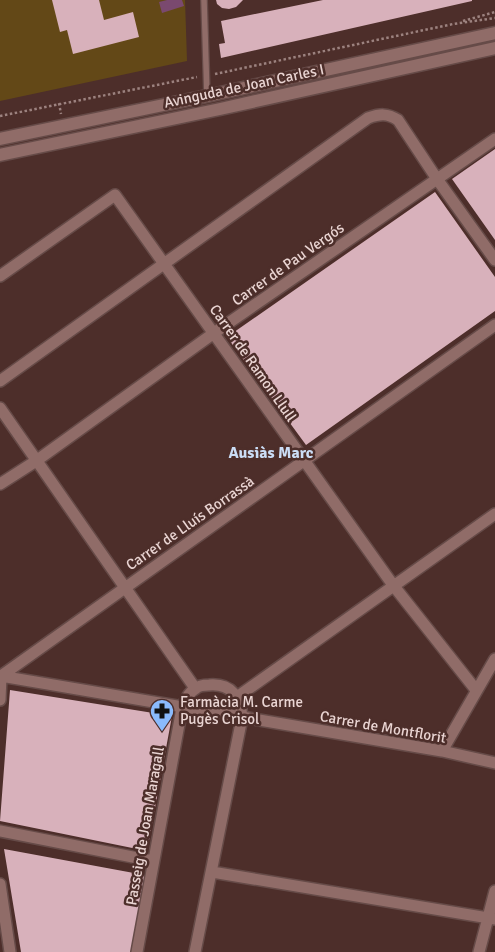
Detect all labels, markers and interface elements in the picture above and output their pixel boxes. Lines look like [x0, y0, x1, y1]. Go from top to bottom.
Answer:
street label: Avinguda de Joan Carles I [162, 60, 326, 112]
street label: Carrer de Pau Vergós [228, 218, 348, 309]
street label: Carrer de Ramon Llull [206, 301, 300, 425]
district label: Ausiàs Marc [229, 443, 314, 463]
street label: Carrer de Lluís Borrassà [122, 472, 258, 574]
place label: Farmàcia M. Carme Pugès Crisol [180, 693, 303, 728]
pharmacy icon: Farmàcia M. Carme Pugès Crisol [149, 698, 175, 732]
street label: Carrer de Montflorit [318, 707, 448, 747]
street label: Passeig de Joan Maragall [122, 745, 168, 907]

